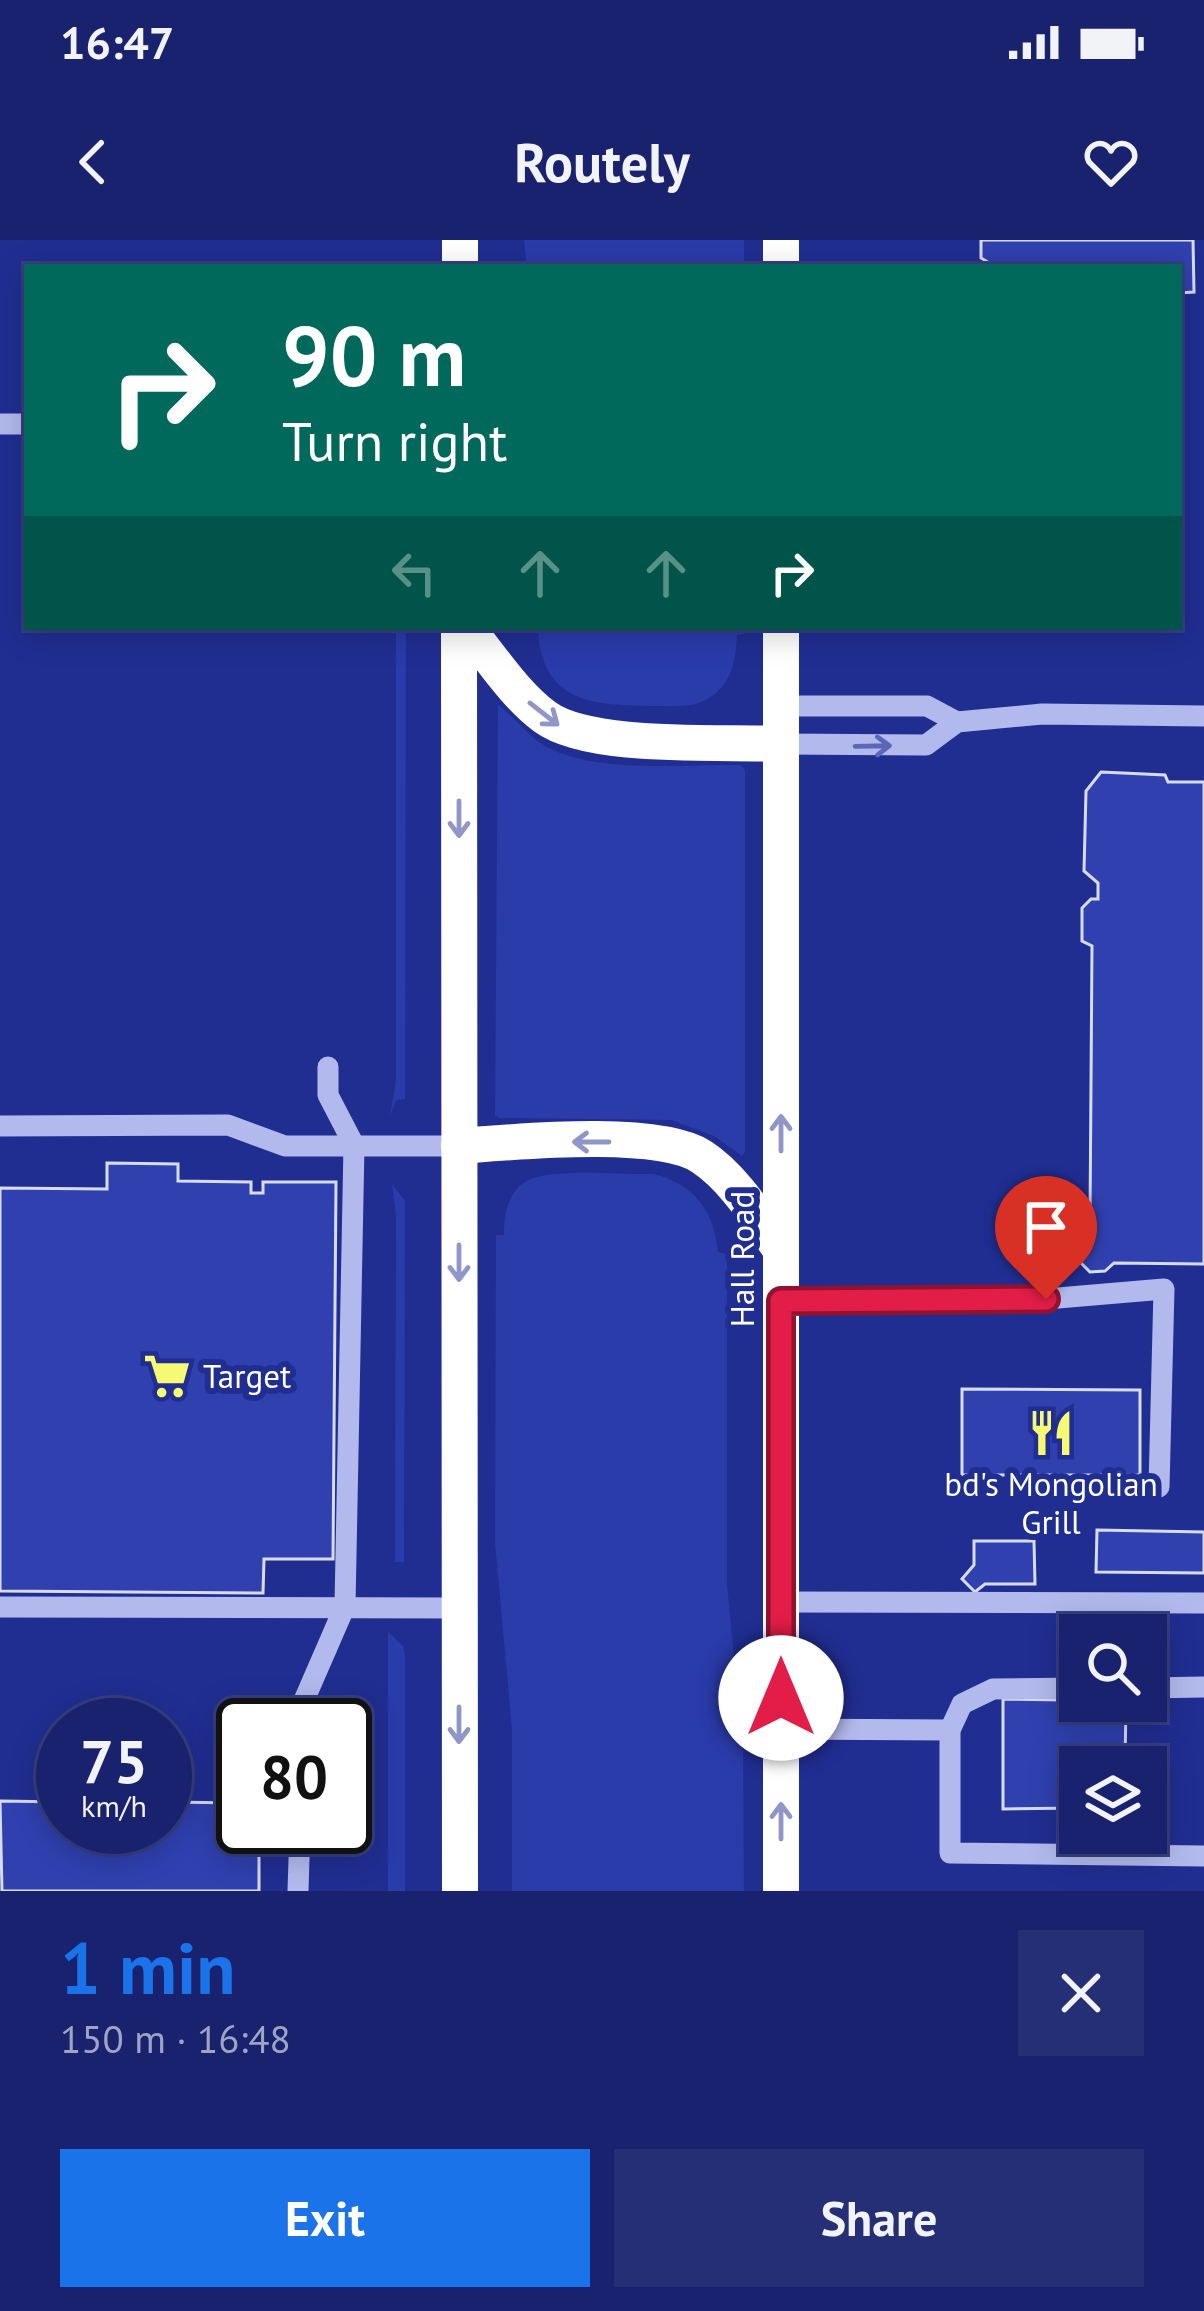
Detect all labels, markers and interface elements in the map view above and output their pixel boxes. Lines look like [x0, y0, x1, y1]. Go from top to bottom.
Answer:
text: 16:47 [60, 13, 174, 71]
text: Routely [514, 127, 690, 197]
icon: back [60, 129, 126, 195]
icon: heart [1078, 129, 1144, 195]
text: 90 m [282, 300, 466, 409]
icon: right [84, 312, 240, 468]
text: Turn right [282, 406, 507, 476]
icon: left [381, 540, 447, 606]
icon: ahead [507, 540, 573, 606]
icon: ahead [633, 540, 699, 606]
icon: right [759, 540, 825, 606]
one-way arrow [527, 700, 559, 726]
one-way arrow [853, 735, 892, 757]
one-way arrow [448, 799, 470, 838]
one-way arrow [770, 1114, 792, 1153]
one-way arrow [572, 1131, 611, 1153]
pin [995, 1176, 1097, 1299]
street label: Hall Road [720, 1191, 763, 1327]
icon: arrive [1013, 1194, 1079, 1260]
one-way arrow [448, 1243, 470, 1282]
supermarket icon: Target [142, 1351, 192, 1401]
place label: Target [203, 1354, 291, 1397]
restaurant icon: bd's Mongolian Grill [1026, 1408, 1076, 1458]
place label: bd's Mongolian Grill [944, 1462, 1158, 1543]
map controls [1059, 1614, 1167, 1854]
button: search [1059, 1614, 1167, 1722]
position arrow [718, 1635, 844, 1761]
speed limit sign: 80 [216, 1698, 372, 1854]
one-way arrow [448, 1705, 470, 1744]
text: 75 [80, 1722, 148, 1800]
button: layers [1059, 1746, 1167, 1854]
text: km/h [81, 1786, 147, 1825]
one-way arrow [770, 1802, 792, 1841]
text: 1 min [60, 1921, 236, 2014]
button: close [1018, 1930, 1144, 2056]
text: 150 m · 16:48 [60, 2013, 291, 2064]
button: Exit [60, 2149, 590, 2287]
button: Share [614, 2149, 1144, 2287]

